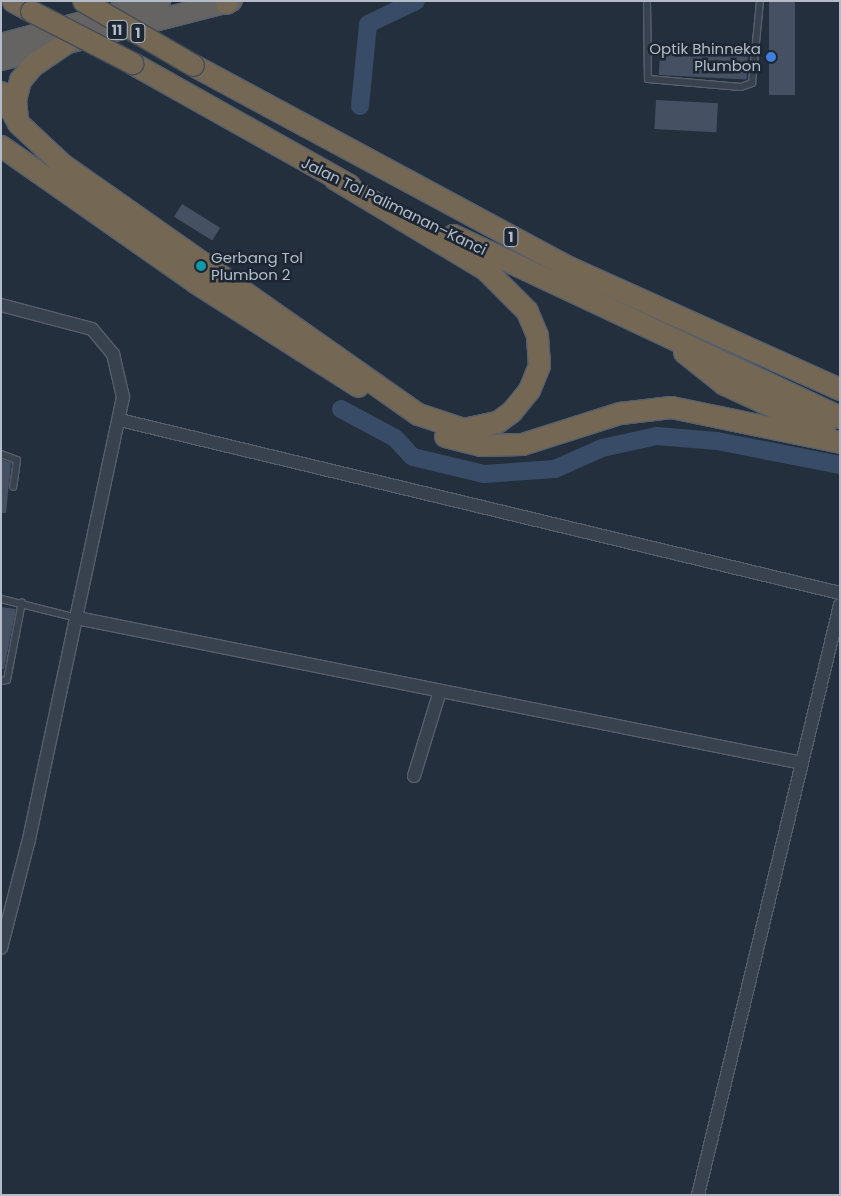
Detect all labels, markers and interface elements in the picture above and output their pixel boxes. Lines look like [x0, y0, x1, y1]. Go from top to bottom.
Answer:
road number: 11 [106, 18, 128, 42]
road number: 1 [129, 22, 147, 44]
place label: Optik Bhinneka Plumbon [649, 39, 761, 74]
marker: Optik Bhinneka Plumbon [765, 51, 777, 63]
street label: Jalan Tol Palimanan–Kanci [298, 153, 490, 259]
road number: 1 [502, 226, 520, 248]
place label: Gerbang Tol Plumbon 2 [211, 248, 303, 283]
marker: Gerbang Tol Plumbon 2 [195, 260, 207, 272]

